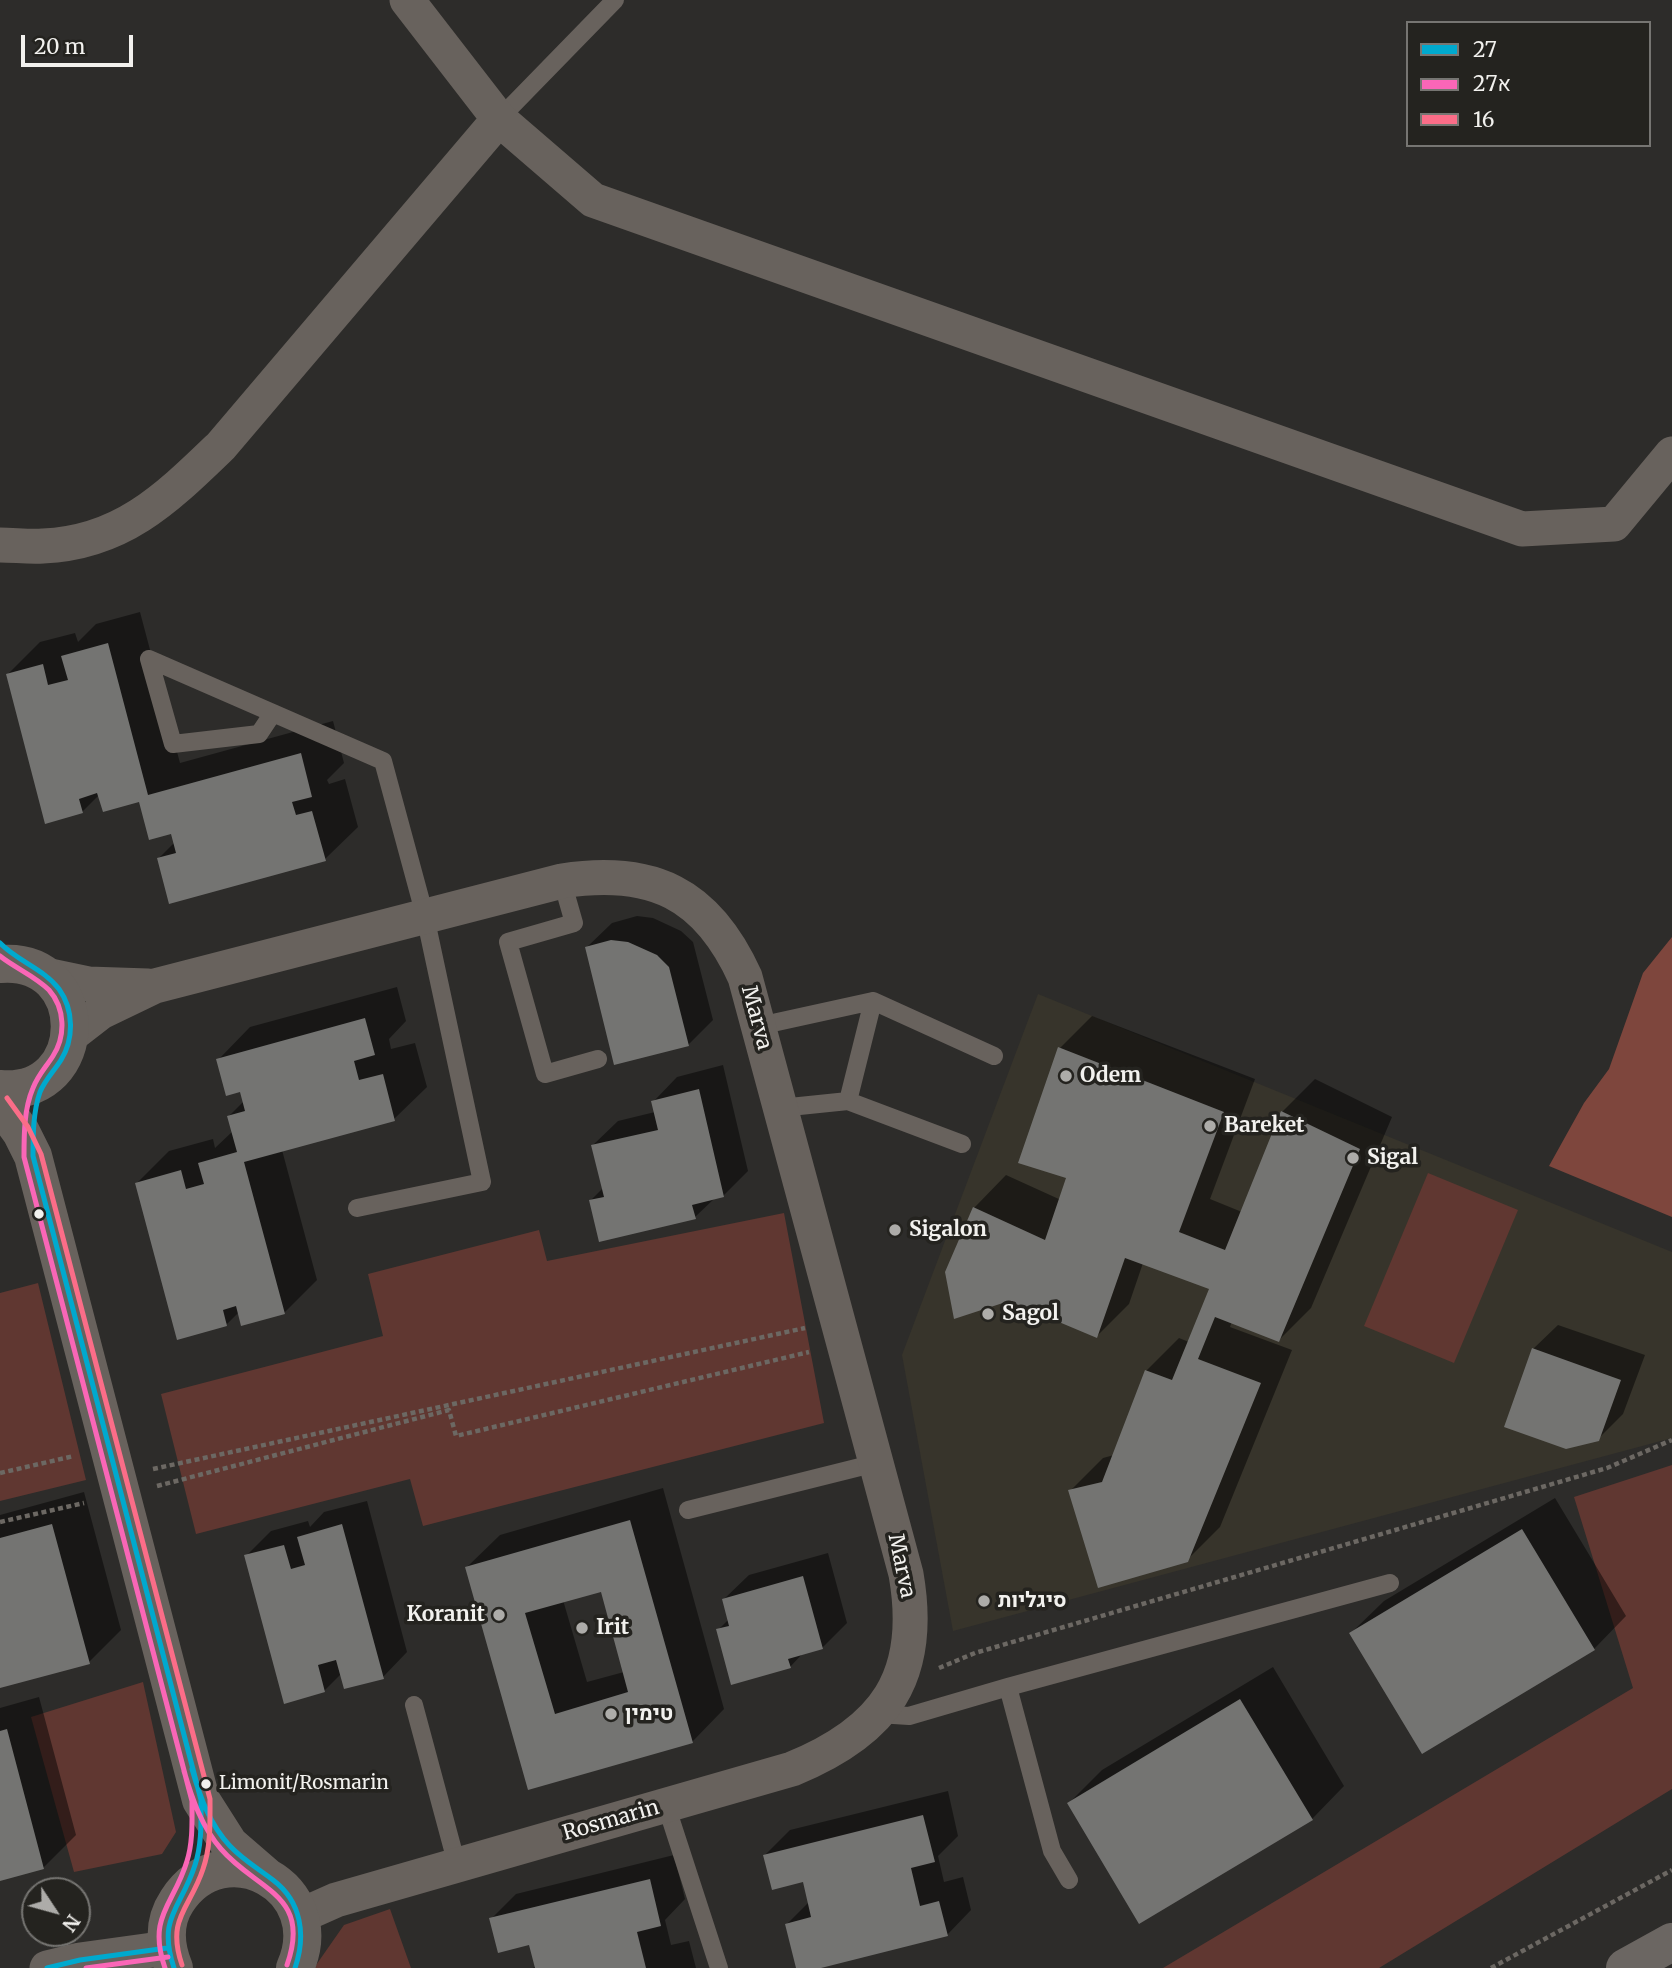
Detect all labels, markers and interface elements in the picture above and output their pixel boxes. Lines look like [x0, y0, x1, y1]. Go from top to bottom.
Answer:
scale bar [24, 21, 136, 65]
legend [1406, 21, 1651, 147]
text: 20 m [34, 33, 85, 60]
text: 27 [1473, 36, 1497, 63]
text: 27א [1473, 70, 1511, 97]
text: 16 [1473, 106, 1494, 133]
street label: Marva [735, 983, 777, 1053]
place label: Odem [1080, 1063, 1141, 1089]
marker: Odem [1058, 1068, 1074, 1084]
place label: Bareket [1224, 1113, 1305, 1139]
marker: Bareket [1202, 1118, 1218, 1134]
place label: Sigal [1367, 1145, 1418, 1171]
marker: Sigal [1345, 1150, 1361, 1166]
unlabelled marker [32, 1207, 46, 1221]
place label: Sigalon [909, 1217, 987, 1243]
marker: Sigalon [887, 1222, 903, 1238]
place label: Sagol [1002, 1301, 1059, 1327]
marker: Sagol [980, 1306, 996, 1322]
street label: Marva [882, 1532, 920, 1600]
place label: סיגליות [998, 1588, 1067, 1614]
marker: סיגליות [976, 1593, 992, 1609]
place label: Koranit [406, 1602, 485, 1628]
marker: Koranit [491, 1607, 507, 1623]
place label: Irit [596, 1615, 629, 1641]
marker: Irit [574, 1620, 590, 1636]
place label: טימין [625, 1701, 673, 1727]
marker: טימין [603, 1706, 619, 1722]
place label: Limonit/Rosmarin [219, 1773, 389, 1795]
marker: Limonit/Rosmarin [199, 1777, 213, 1791]
street label: Rosmarin [560, 1795, 662, 1847]
north arrow [21, 1877, 91, 1947]
text: N [57, 1910, 85, 1936]

